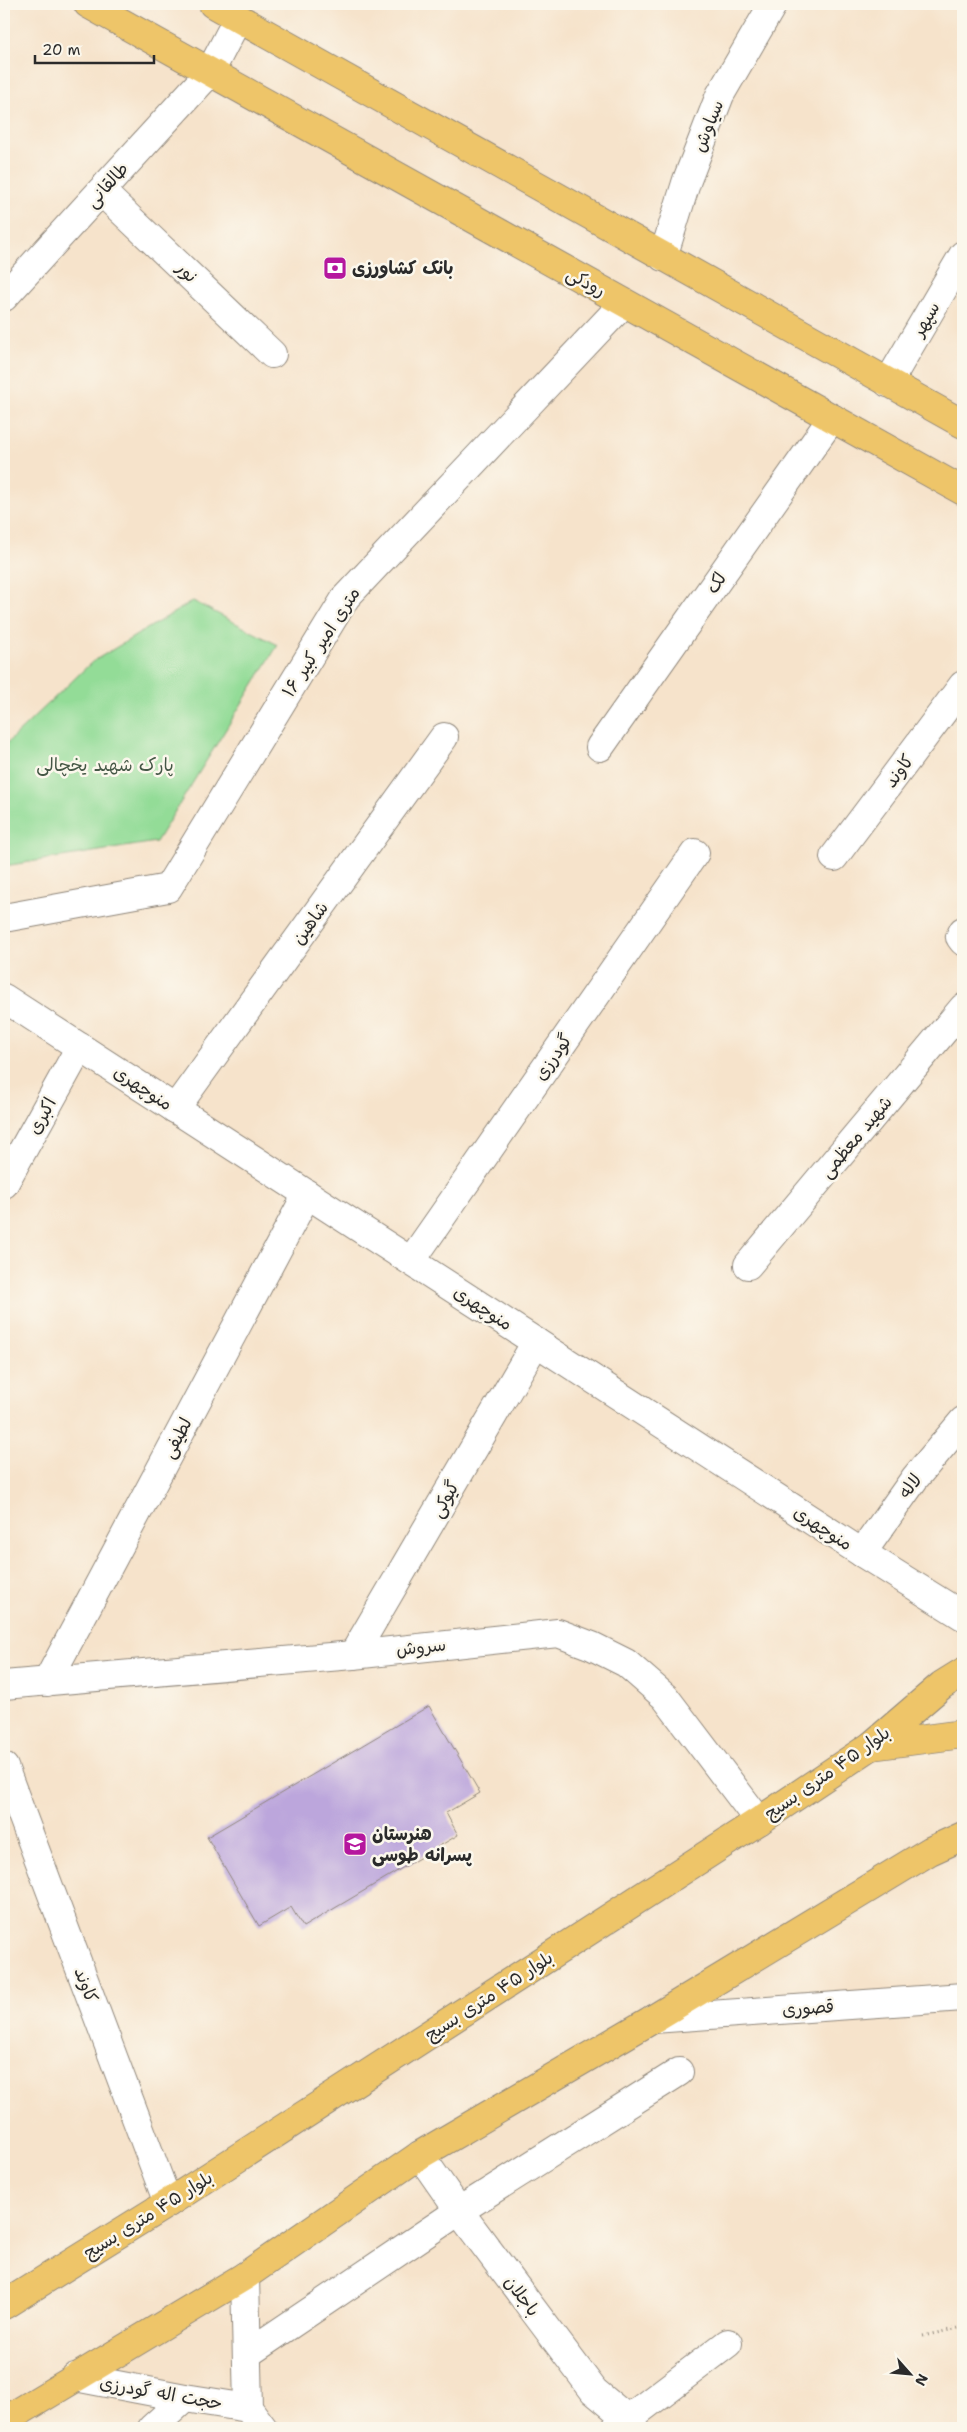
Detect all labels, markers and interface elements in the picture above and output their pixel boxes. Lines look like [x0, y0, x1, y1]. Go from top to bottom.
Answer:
scale bar [35, 32, 154, 64]
text: 20 m [42, 40, 81, 60]
street label: سیاوش [687, 96, 729, 156]
street label: طالقانی [80, 157, 134, 213]
street label: نور [170, 255, 203, 288]
bank icon: بانک کشاورزی [322, 255, 348, 281]
place label: بانک کشاورزی [352, 256, 453, 280]
street label: رودکی [562, 261, 610, 303]
street label: سپهر [906, 297, 945, 342]
street label: لک [700, 568, 732, 598]
street label: ۱۶ متری امیر کبیر [276, 582, 366, 702]
street label: کاوند [879, 749, 920, 793]
park label: پارک شهید یخچالی [36, 753, 174, 777]
street label: شاهین [286, 897, 334, 949]
street label: گودرزی [528, 1029, 578, 1085]
street label: منوچهری [109, 1060, 177, 1116]
street label: شهید معظمی [815, 1091, 897, 1183]
street label: اکبری [22, 1093, 62, 1139]
street label: منوچهری [449, 1280, 517, 1336]
street label: لطیفی [156, 1413, 198, 1463]
street label: لاله [893, 1469, 927, 1503]
street label: گیوکی [425, 1476, 465, 1522]
street label: منوچهری [789, 1500, 857, 1556]
street label: سروش [395, 1632, 447, 1662]
street label: بلوار ۴۵ متری بسیج [759, 1721, 895, 1825]
place label: هنرستان پسرانه طوسی [372, 1822, 473, 1867]
school or university icon: هنرستان پسرانه طوسی [342, 1831, 368, 1857]
street label: بلوار ۴۵ متری بسیج [420, 1946, 558, 2046]
street label: کاوند [68, 1964, 104, 2006]
street label: قصوری [781, 1994, 835, 2022]
street label: بلوار ۴۵ متری بسیج [79, 2165, 217, 2265]
street label: باجلان [499, 2271, 545, 2321]
north arrow [884, 2350, 934, 2400]
street label: حجت اله گودرزی [98, 2370, 224, 2416]
text: N [911, 2371, 932, 2389]

